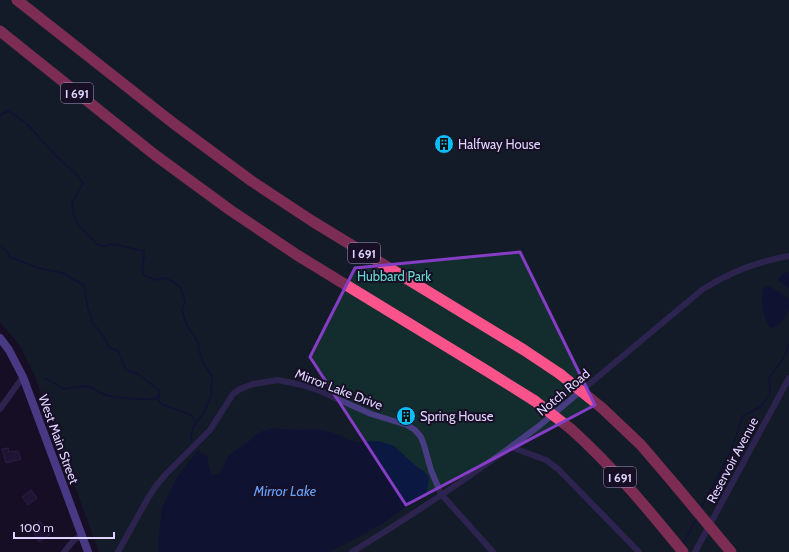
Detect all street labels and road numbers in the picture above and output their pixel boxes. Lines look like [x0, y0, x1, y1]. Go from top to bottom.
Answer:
road number: I 691 [61, 83, 93, 103]
road number: I 691 [348, 243, 380, 263]
street label: Mirror Lake Drive [293, 365, 385, 413]
street label: Notch Road [533, 365, 593, 419]
street label: West Main Street [35, 392, 83, 487]
street label: Reservoir Avenue [703, 414, 761, 506]
road number: I 691 [604, 467, 636, 487]

